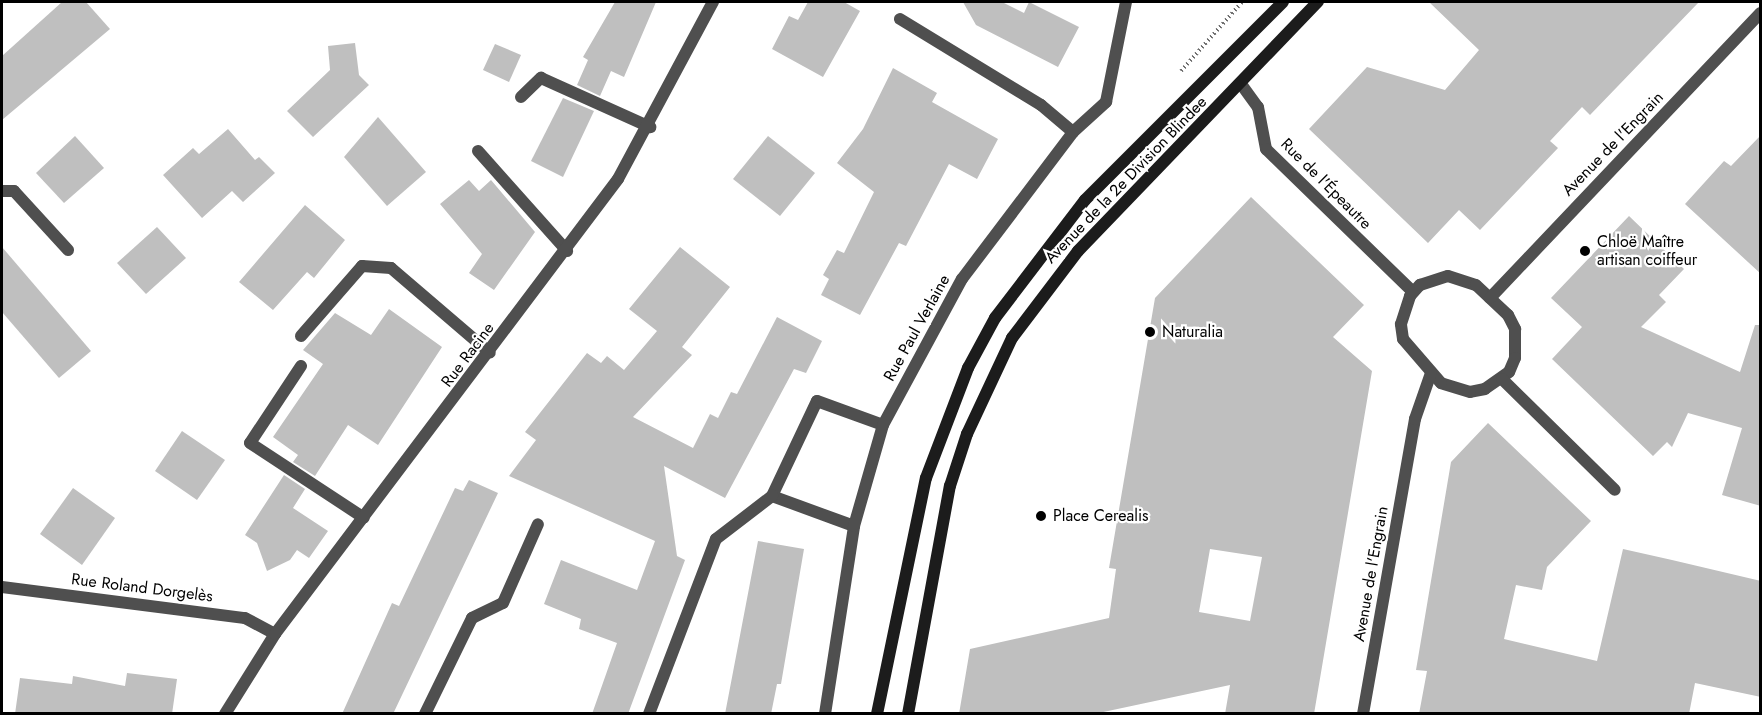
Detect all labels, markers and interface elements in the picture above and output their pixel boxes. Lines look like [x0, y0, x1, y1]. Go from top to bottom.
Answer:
street label: Avenue de l'Engrain [1558, 88, 1668, 200]
street label: Avenue de la 2e Division Blindee [1041, 93, 1211, 267]
street label: Rue de l'Épeautre [1277, 135, 1375, 233]
place label: Chloë Maître artisan coiffeur [1597, 232, 1697, 270]
marker: Chloë Maître artisan coiffeur [1578, 244, 1592, 258]
street label: Rue Paul Verlaine [880, 272, 954, 384]
street label: Rue Racine [438, 319, 498, 391]
place label: Naturalia [1162, 322, 1223, 342]
marker: Naturalia [1143, 325, 1157, 339]
street label: Avenue de l'Engrain [1350, 505, 1392, 643]
place label: Place Cerealis [1053, 506, 1149, 526]
marker: Place Cerealis [1034, 509, 1048, 523]
street label: Rue Roland Dorgelès [70, 570, 214, 606]

